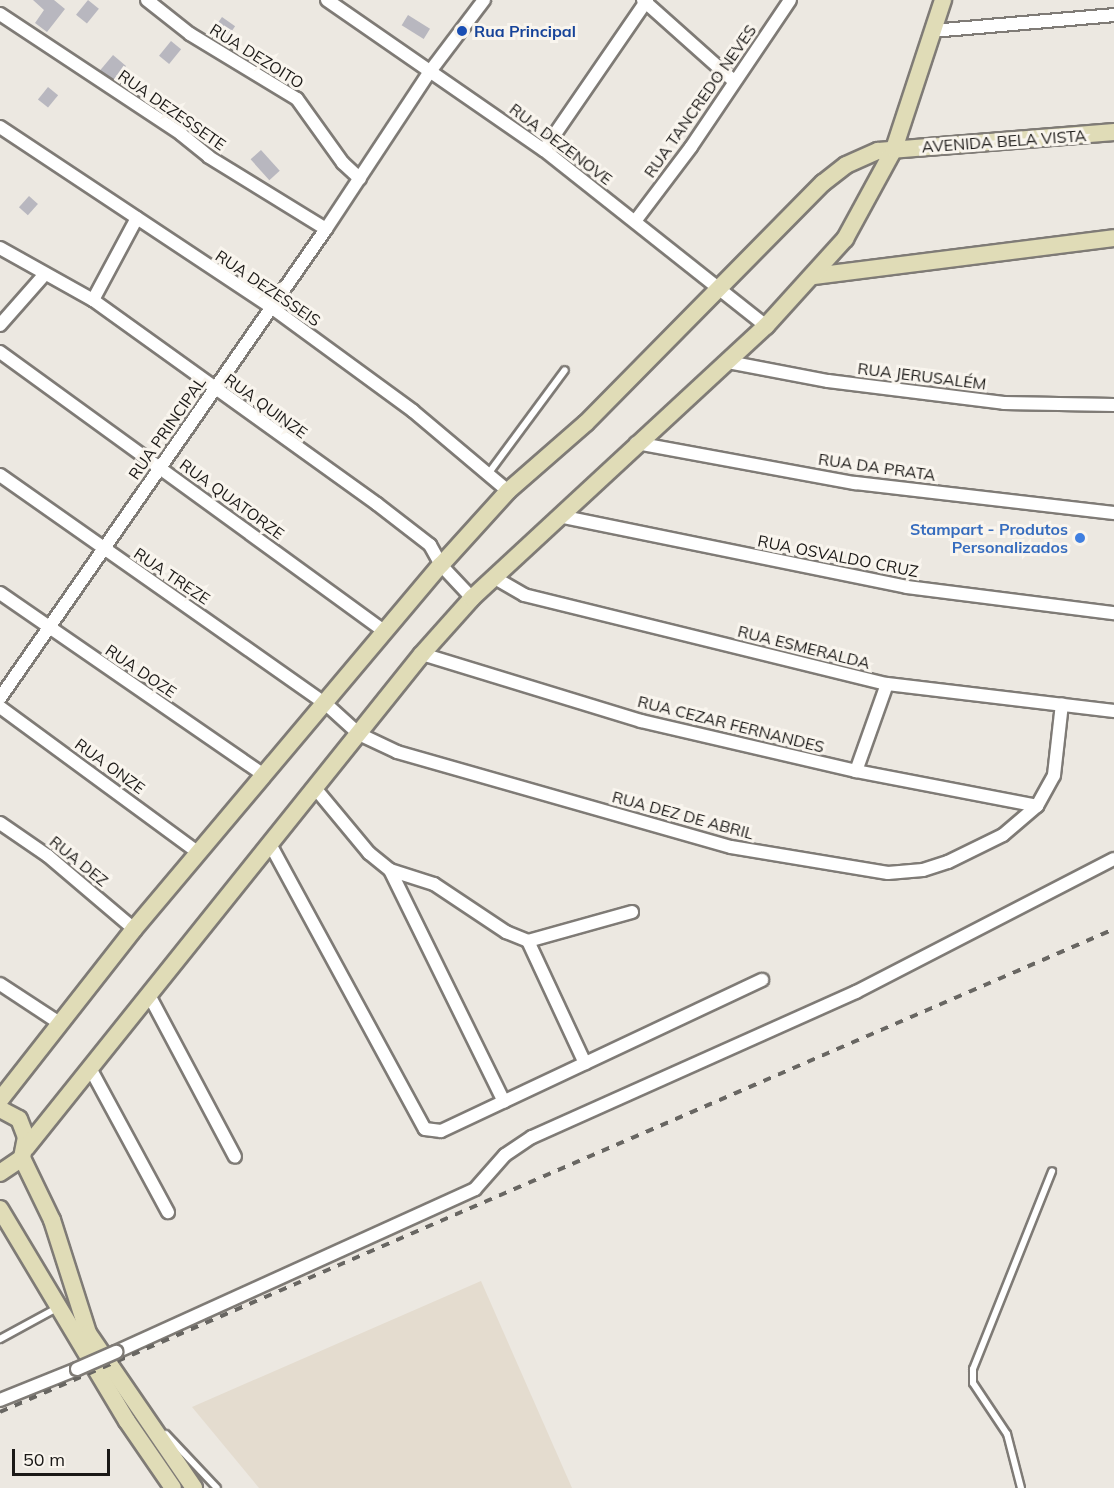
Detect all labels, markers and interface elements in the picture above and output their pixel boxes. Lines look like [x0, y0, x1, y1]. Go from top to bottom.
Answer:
street label: RUA DEZOITO [207, 19, 307, 93]
place label: Rua Principal [474, 21, 576, 41]
street label: RUA TANCREDO NEVES [640, 21, 760, 181]
marker: Rua Principal [455, 24, 469, 38]
street label: RUA DEZESSETE [114, 66, 230, 154]
street label: RUA DEZENOVE [506, 99, 616, 189]
street label: AVENIDA BELA VISTA [921, 126, 1087, 156]
street label: RUA DEZESSEIS [212, 246, 324, 330]
street label: RUA JERUSALÉM [857, 359, 987, 393]
street label: RUA QUINZE [221, 370, 311, 442]
street label: RUA PRINCIPAL [124, 373, 210, 483]
street label: RUA DA PRATA [817, 449, 937, 485]
street label: RUA QUATORZE [176, 455, 288, 543]
place label: Stampart - Produtos Personalizados [910, 519, 1068, 557]
street label: RUA OSVALDO CRUZ [756, 531, 920, 581]
marker: Stampart - Produtos Personalizados [1073, 531, 1087, 545]
street label: RUA TREZE [130, 544, 214, 608]
street label: RUA ESMERALDA [736, 621, 872, 673]
street label: RUA DOZE [102, 640, 180, 702]
street label: RUA CEZAR FERNANDES [636, 692, 826, 756]
street label: RUA ONZE [71, 734, 149, 798]
street label: RUA DEZ DE ABRIL [610, 787, 756, 843]
street label: RUA DEZ [46, 832, 112, 890]
scale bar [15, 1437, 112, 1475]
text: 50 m [23, 1448, 65, 1471]

